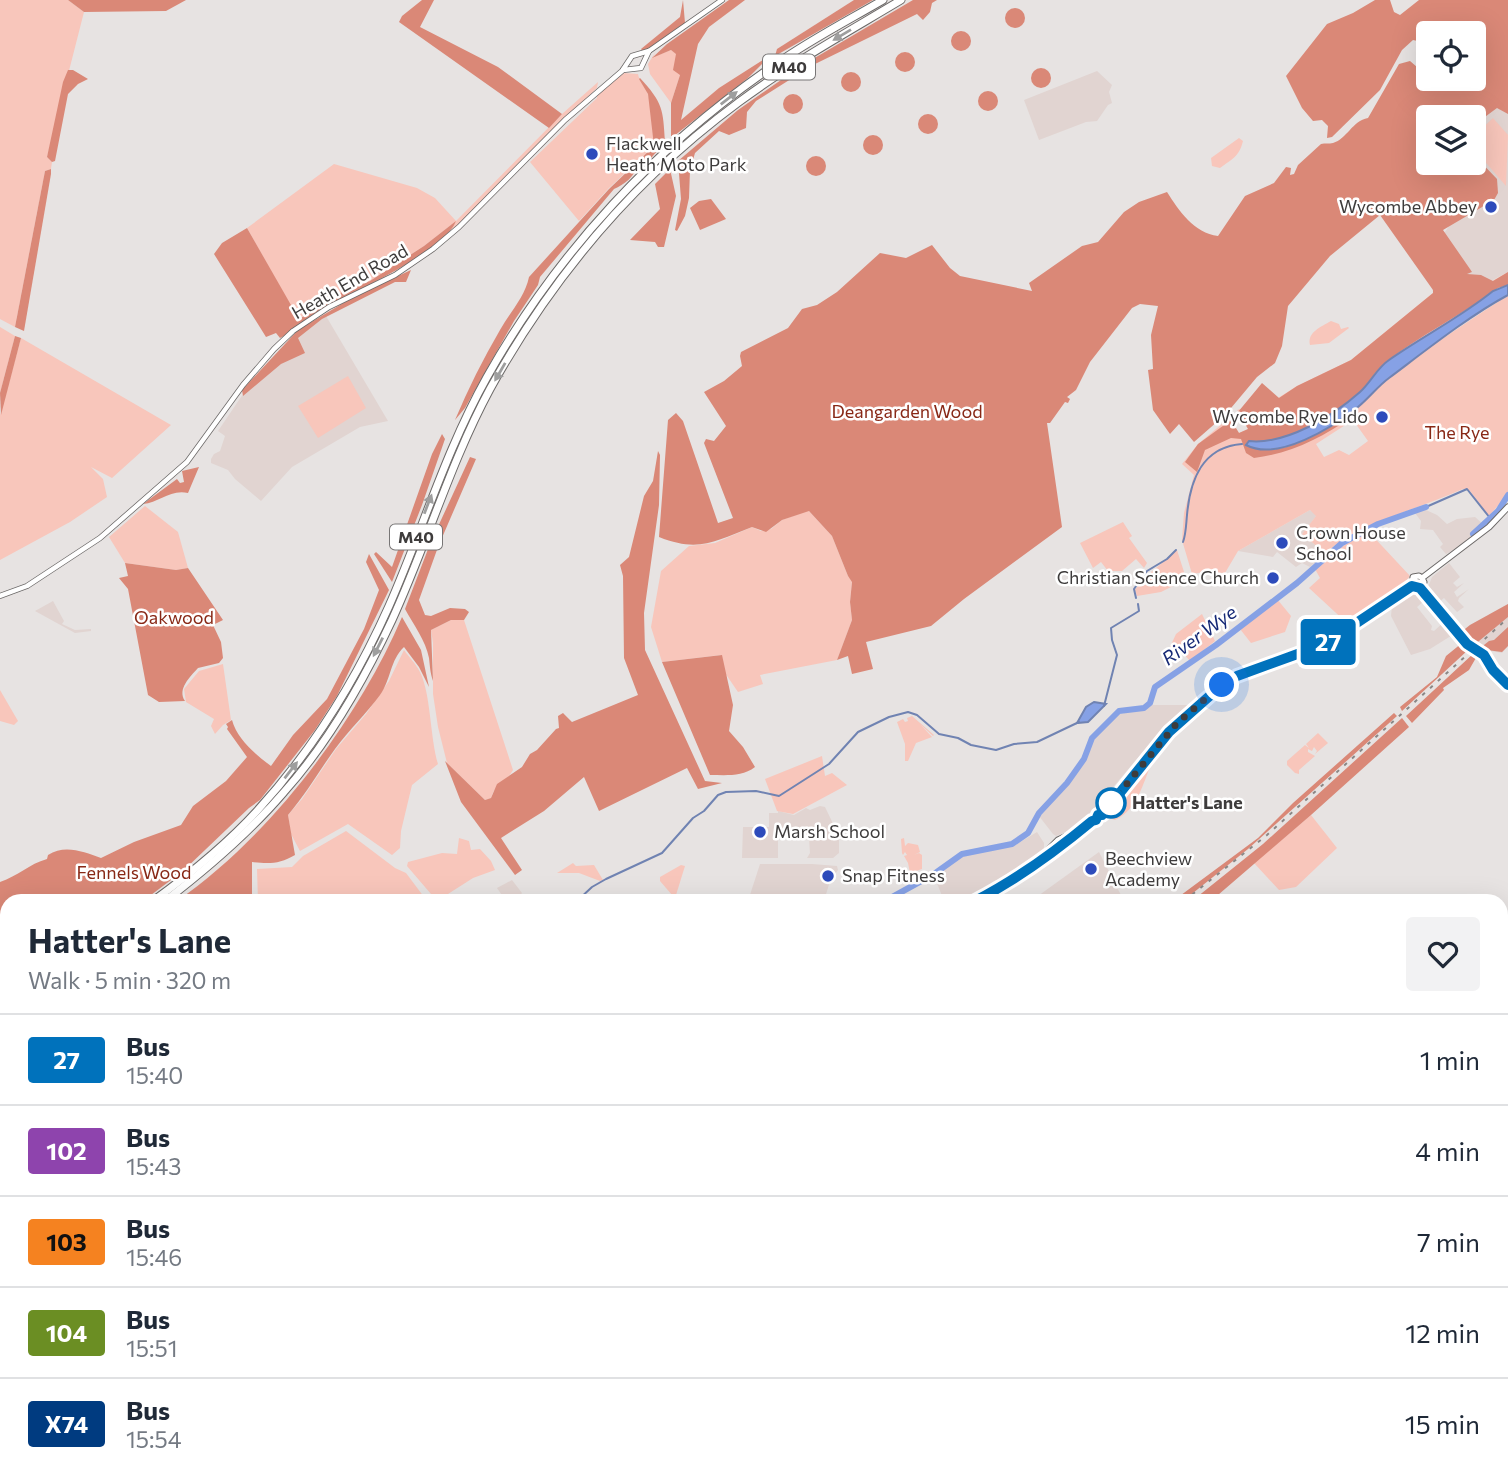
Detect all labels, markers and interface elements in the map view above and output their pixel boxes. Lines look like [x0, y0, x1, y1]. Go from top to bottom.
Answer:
map controls [1416, 21, 1486, 175]
button: locate [1416, 21, 1486, 91]
one-way arrow [833, 29, 852, 41]
road number: M40 [763, 54, 815, 80]
one-way arrow [719, 91, 737, 106]
button: layers [1416, 105, 1486, 175]
place label: Flackwell Heath Moto Park [606, 132, 747, 175]
marker: Flackwell Heath Moto Park [584, 146, 600, 162]
place label: Wycombe Abbey [1339, 195, 1477, 217]
marker: Wycombe Abbey [1483, 199, 1499, 215]
street label: Heath End Road [288, 239, 411, 323]
one-way arrow [494, 363, 506, 382]
park label: Deangarden Wood [831, 400, 983, 422]
place label: Wycombe Rye Lido [1212, 405, 1368, 427]
marker: Wycombe Rye Lido [1374, 409, 1390, 425]
park label: The Rye [1424, 421, 1490, 443]
one-way arrow [423, 493, 434, 514]
place label: Crown House School [1296, 521, 1406, 564]
road number: M40 [390, 524, 442, 550]
marker: Crown House School [1274, 535, 1290, 551]
place label: Christian Science Church [1057, 566, 1259, 588]
marker: Christian Science Church [1265, 570, 1281, 586]
water label: River Wye [1157, 600, 1241, 669]
park label: Oakwood [134, 606, 214, 628]
line badge: 27 [1296, 619, 1360, 665]
text: 27 [1315, 627, 1341, 656]
one-way arrow [373, 637, 384, 657]
your location [1204, 667, 1239, 702]
one-way arrow [283, 761, 298, 779]
marker: Hatter's Lane [1096, 788, 1126, 818]
place label: Hatter's Lane [1132, 791, 1243, 813]
place label: Marsh School [774, 820, 885, 842]
marker: Marsh School [752, 824, 768, 840]
place label: Beechview Academy [1105, 847, 1192, 890]
park label: Fennels Wood [77, 861, 191, 883]
marker: Beechview Academy [1083, 861, 1099, 877]
place label: Snap Fitness [842, 864, 945, 886]
marker: Snap Fitness [820, 868, 836, 884]
button: heart [1406, 917, 1480, 991]
text: Hatter's Lane [28, 919, 231, 960]
text: Walk · 5 min · 320 m [28, 966, 231, 994]
text: Bus [126, 1030, 170, 1061]
text: 1 min [1420, 1044, 1480, 1075]
text: 27 [53, 1045, 80, 1074]
text: 15:40 [126, 1061, 183, 1089]
text: Bus [126, 1121, 170, 1152]
text: 4 min [1415, 1135, 1480, 1166]
text: 102 [46, 1136, 87, 1165]
text: 15:43 [126, 1152, 181, 1180]
text: Bus [126, 1212, 170, 1243]
text: 7 min [1417, 1226, 1480, 1257]
text: 103 [46, 1227, 87, 1256]
text: 15:46 [126, 1243, 182, 1271]
text: Bus [126, 1303, 170, 1334]
text: 12 min [1405, 1317, 1480, 1348]
text: 104 [46, 1318, 87, 1347]
text: 15:51 [126, 1334, 178, 1362]
text: Bus [126, 1394, 170, 1425]
text: 15 min [1405, 1408, 1480, 1439]
text: X74 [45, 1409, 88, 1438]
text: 15:54 [126, 1425, 182, 1453]

